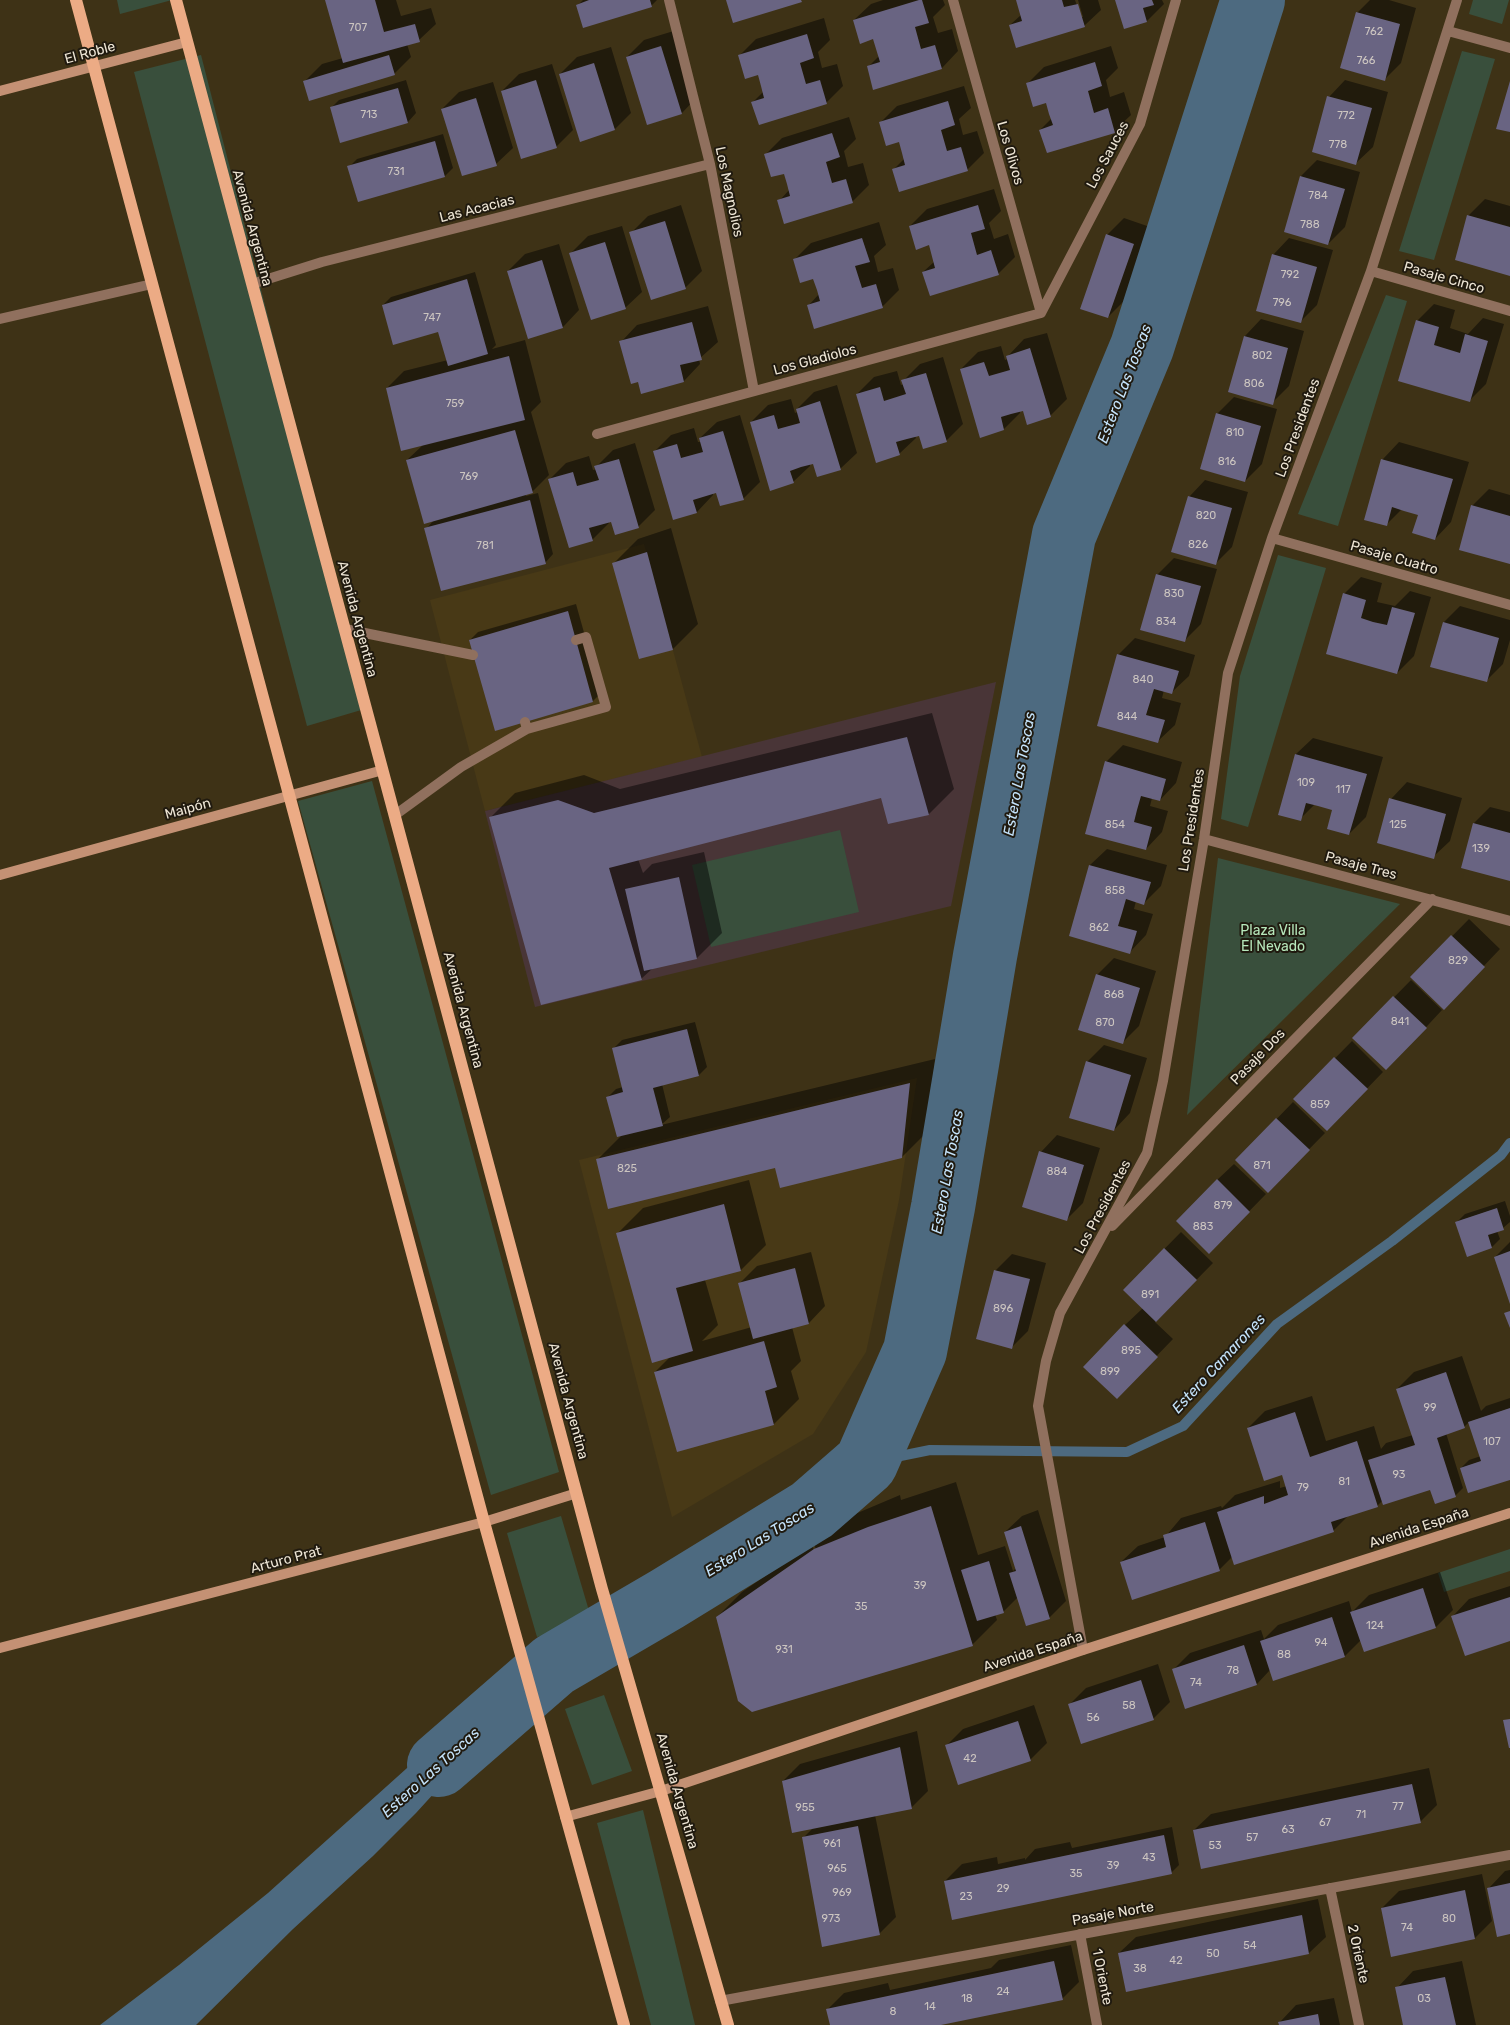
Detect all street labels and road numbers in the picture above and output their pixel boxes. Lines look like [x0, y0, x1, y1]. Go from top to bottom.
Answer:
street label: El Roble [63, 38, 117, 68]
street label: Los Sauces [1083, 118, 1133, 192]
street label: Los Olivos [993, 119, 1027, 187]
street label: Los Magnolios [711, 145, 747, 239]
street label: Avenida Argentina [228, 168, 276, 288]
street label: Las Acacias [438, 192, 516, 226]
street label: Pasaje Cinco [1402, 258, 1486, 298]
street label: Los Gladiolos [772, 341, 858, 379]
street label: Los Presidentes [1272, 376, 1324, 480]
street label: Pasaje Cuatro [1348, 537, 1440, 579]
street label: Avenida Argentina [333, 559, 381, 679]
street label: Los Presidentes [1176, 767, 1208, 873]
street label: Maipón [163, 795, 213, 823]
street label: Pasaje Tres [1323, 848, 1399, 884]
street label: Avenida Argentina [439, 950, 487, 1070]
street label: Pasaje Dos [1227, 1026, 1289, 1088]
street label: Los Presidentes [1071, 1157, 1135, 1257]
street label: Avenida Argentina [544, 1341, 592, 1461]
street label: Avenida España [1367, 1504, 1471, 1552]
street label: Arturo Prat [249, 1542, 323, 1578]
street label: Avenida España [981, 1628, 1085, 1676]
street label: Avenida Argentina [652, 1731, 702, 1851]
street label: Pasaje Norte [1071, 1899, 1155, 1929]
street label: 2 Oriente [1344, 1923, 1372, 1985]
street label: 1 Oriente [1088, 1947, 1116, 2007]

